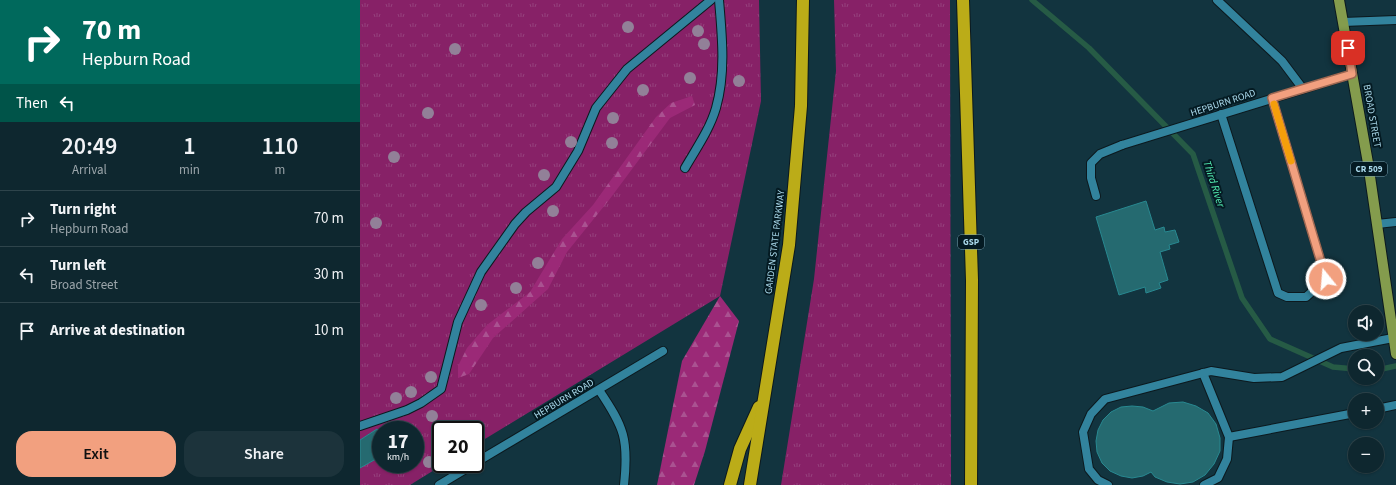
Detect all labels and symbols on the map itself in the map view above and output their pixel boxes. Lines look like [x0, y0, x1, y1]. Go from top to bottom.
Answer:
pin [1331, 31, 1365, 65]
street label: BROAD STREET [1360, 83, 1385, 149]
street label: HEPBURN ROAD [1189, 86, 1257, 120]
water label: Third River [1199, 159, 1229, 210]
road number: CR 509 [1351, 162, 1387, 176]
street label: GARDEN STATE PARKWAY [762, 189, 788, 295]
road number: GSP [958, 235, 984, 249]
position arrow [1305, 258, 1347, 300]
street label: HEPBURN ROAD [531, 376, 597, 422]
speed limit sign: 20 [432, 421, 484, 473]

